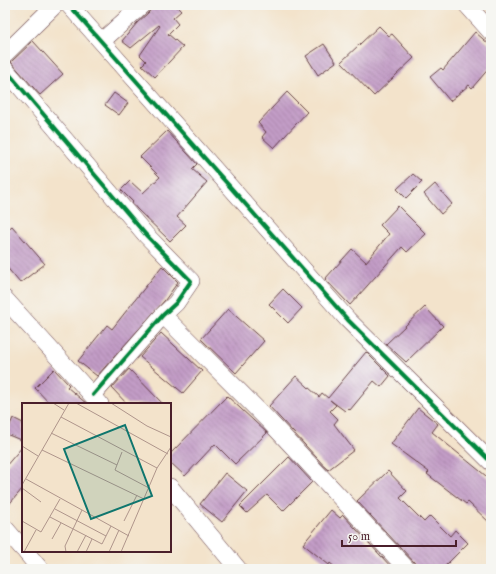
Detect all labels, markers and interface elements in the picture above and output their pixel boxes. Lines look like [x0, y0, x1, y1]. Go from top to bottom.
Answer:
inset map [22, 403, 171, 552]
scale bar [342, 522, 456, 548]
text: 50 m [348, 529, 370, 544]

